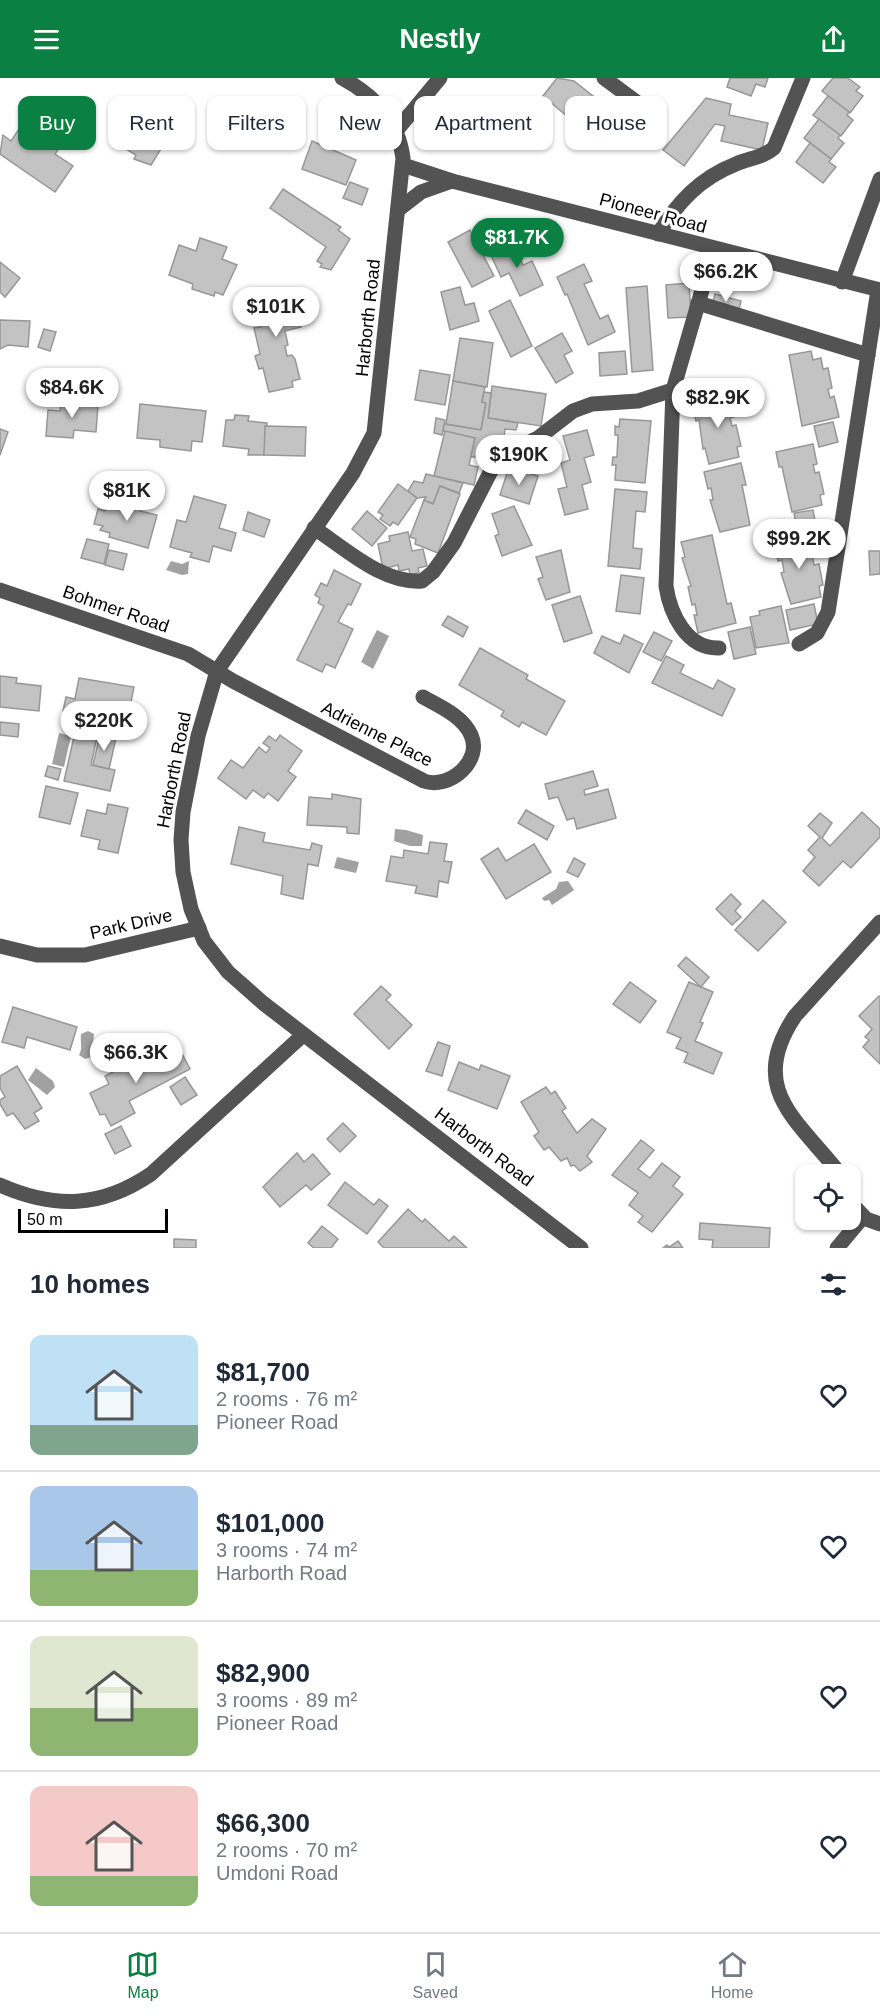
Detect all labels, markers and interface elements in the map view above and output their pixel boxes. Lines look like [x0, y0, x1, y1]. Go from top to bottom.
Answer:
icon: menu [30, 23, 63, 56]
icon: share [817, 23, 850, 56]
text: Nestly [399, 24, 481, 54]
chip: Buy [18, 96, 96, 150]
chip: Rent [108, 96, 195, 150]
chip: Filters [207, 96, 306, 150]
chip: New [318, 96, 402, 150]
chip: Apartment [414, 96, 553, 150]
chip: House [565, 96, 667, 150]
street label: Pioneer Road [597, 189, 709, 237]
pin: $81.7K [468, 218, 566, 269]
text: $81.7K [485, 226, 549, 248]
pin: $66.2K [677, 252, 775, 303]
street label: Harborth Road [352, 258, 384, 378]
text: $66.2K [694, 260, 758, 282]
pin: $101K [234, 287, 318, 338]
text: $101K [247, 295, 305, 317]
pin: $84.6K [23, 368, 121, 419]
text: $84.6K [40, 376, 104, 398]
pin: $82.9K [669, 378, 767, 429]
text: $82.9K [686, 386, 750, 408]
pin: $190K [477, 435, 561, 486]
text: $190K [490, 443, 548, 465]
pin: $81K [91, 471, 163, 522]
text: $81K [103, 479, 151, 501]
pin: $99.2K [750, 519, 848, 570]
text: $99.2K [767, 527, 831, 549]
street label: Bohmer Road [60, 581, 172, 637]
street label: Adrienne Place [318, 697, 436, 771]
pin: $220K [62, 701, 146, 752]
text: $220K [75, 709, 133, 731]
street label: Harborth Road [153, 710, 195, 830]
street label: Park Drive [88, 905, 174, 943]
pin: $66.3K [87, 1033, 185, 1084]
text: $66.3K [104, 1041, 168, 1063]
street label: Harborth Road [431, 1103, 537, 1191]
map controls [795, 1164, 861, 1230]
button: locate [795, 1164, 861, 1230]
scale bar [18, 1206, 168, 1234]
text: 50 m [27, 1211, 63, 1228]
icon: filters [817, 1268, 850, 1301]
text: 10 homes [30, 1269, 150, 1299]
text: $81,700 [216, 1357, 310, 1387]
icon: home [78, 1359, 150, 1431]
icon: heart [817, 1379, 850, 1412]
text: 2 rooms · 76 m² [216, 1388, 357, 1410]
text: Pioneer Road [216, 1411, 338, 1433]
text: $101,000 [216, 1508, 324, 1538]
icon: home [78, 1510, 150, 1582]
icon: heart [817, 1530, 850, 1563]
text: 3 rooms · 74 m² [216, 1539, 357, 1561]
text: Harborth Road [216, 1562, 347, 1584]
text: $82,900 [216, 1658, 310, 1688]
icon: home [78, 1660, 150, 1732]
icon: heart [817, 1680, 850, 1713]
text: 3 rooms · 89 m² [216, 1689, 357, 1711]
text: Pioneer Road [216, 1712, 338, 1734]
text: $66,300 [216, 1808, 310, 1838]
icon: home [78, 1810, 150, 1882]
icon: heart [817, 1830, 850, 1863]
text: 2 rooms · 70 m² [216, 1839, 357, 1861]
text: Umdoni Road [216, 1862, 338, 1884]
tab: Map [126, 1948, 159, 2002]
tab: Saved [412, 1948, 458, 2002]
tab: Home [711, 1948, 753, 2002]

